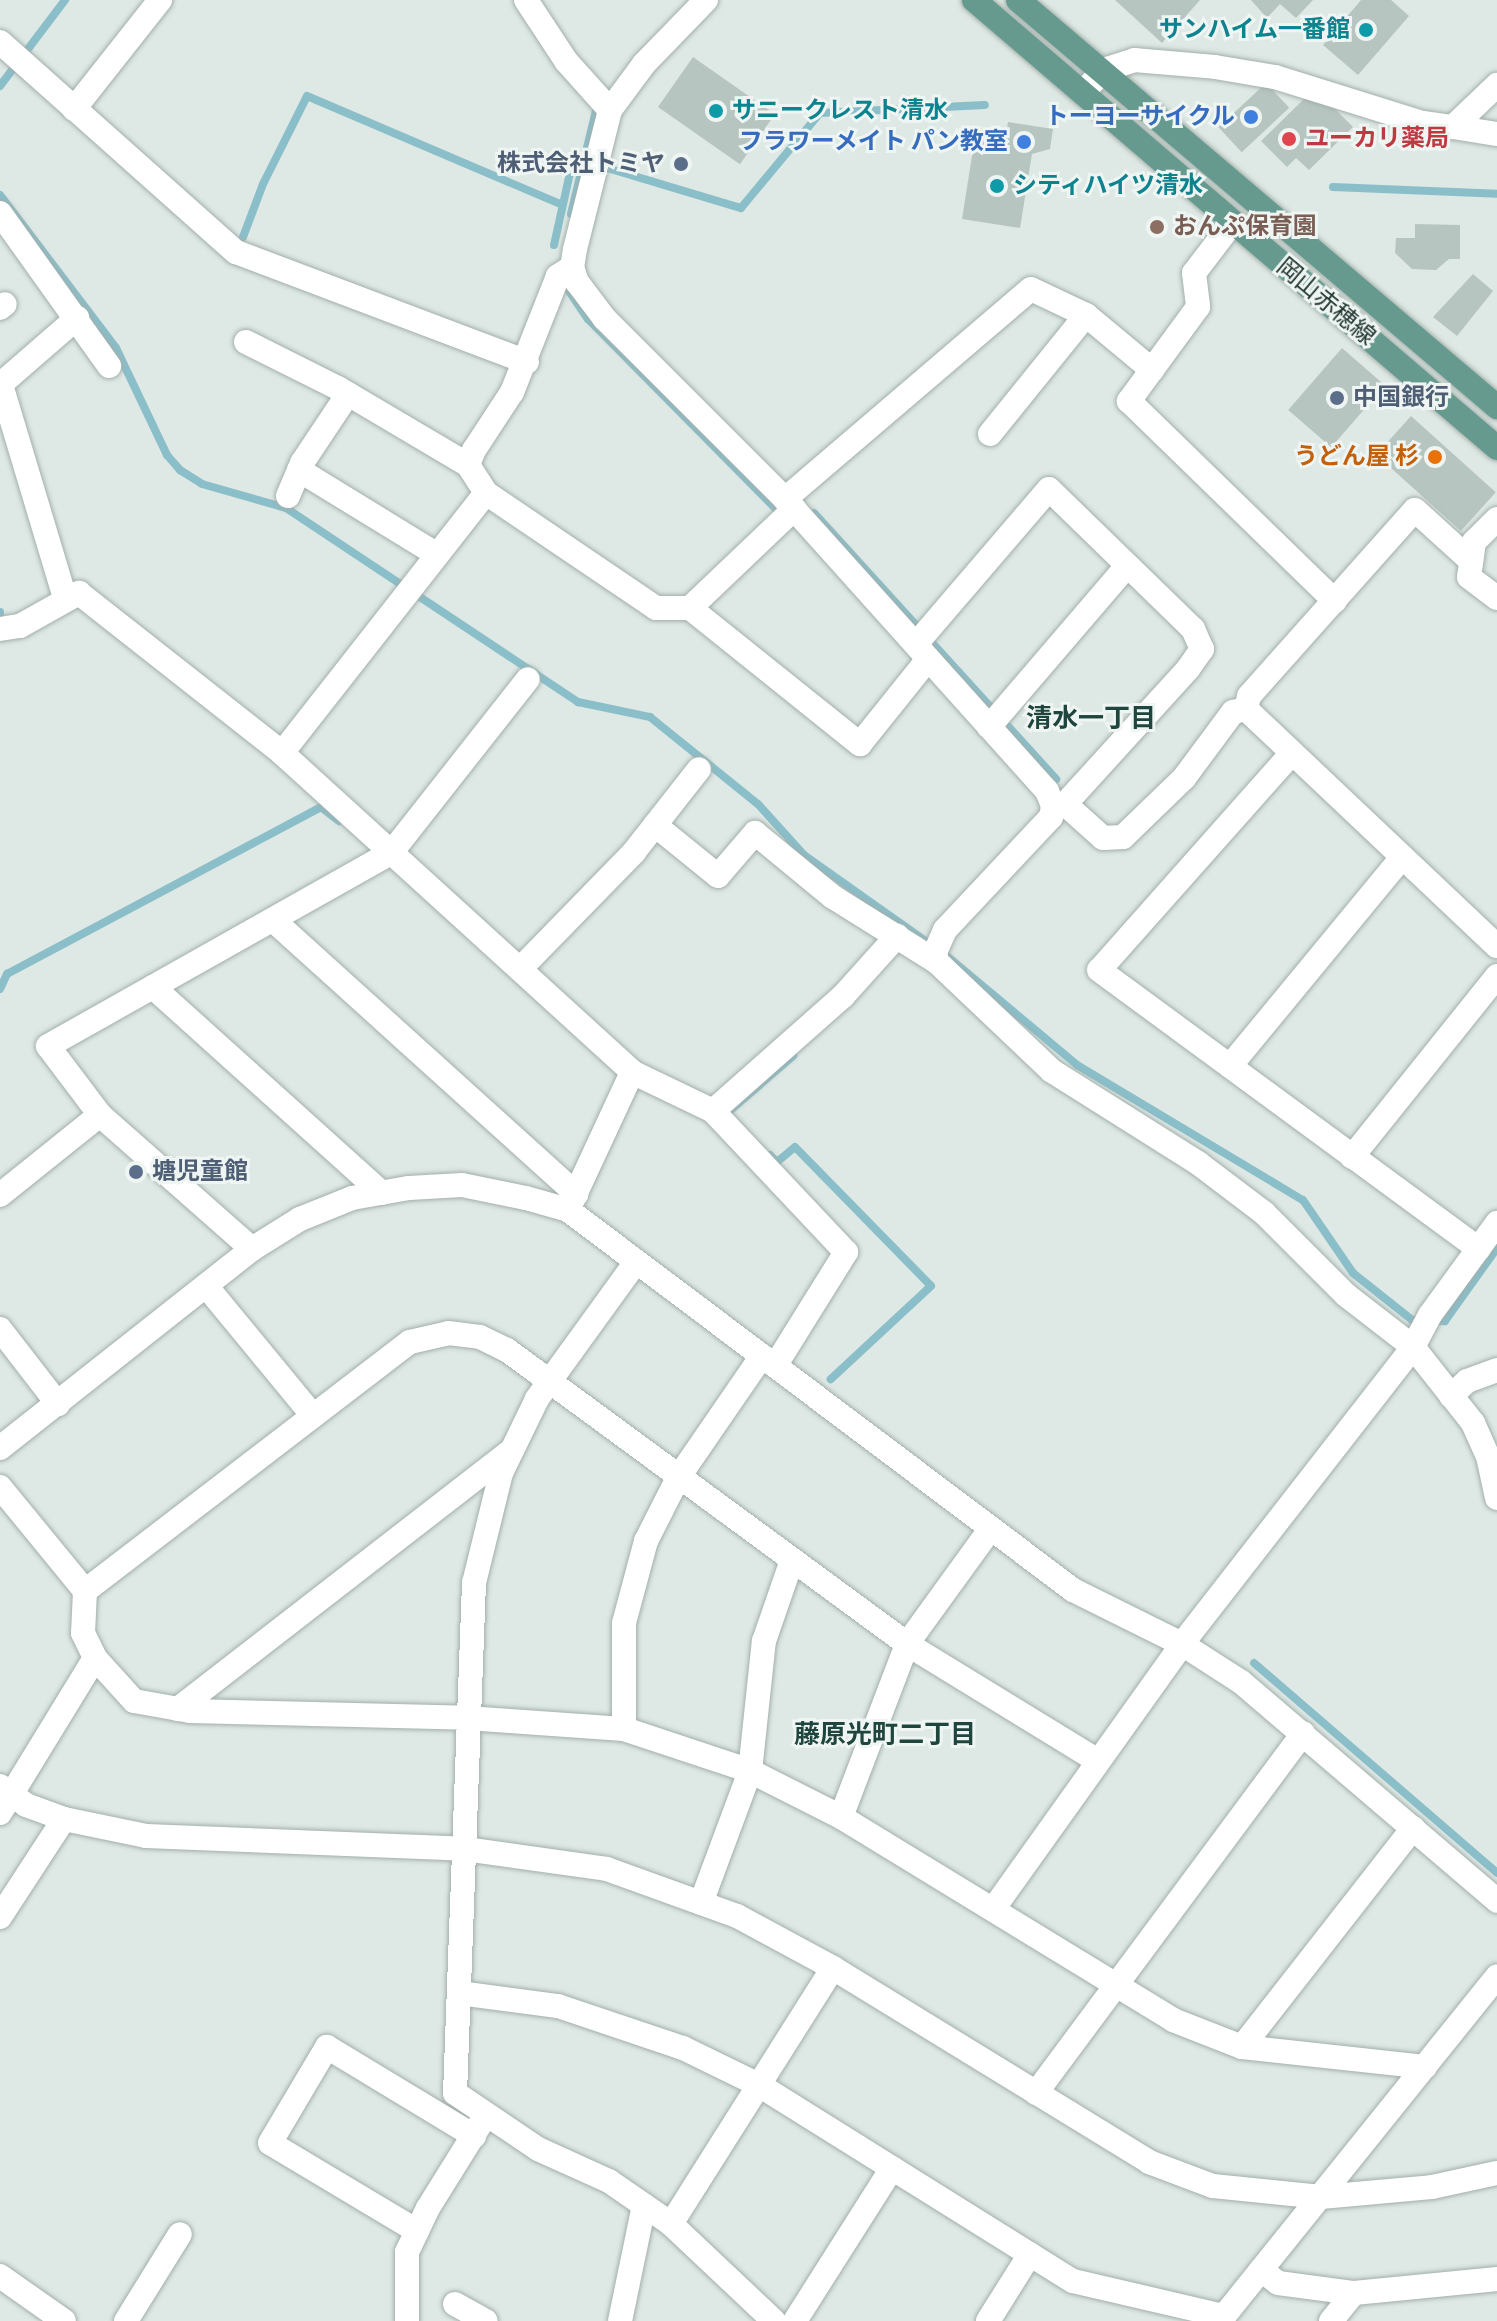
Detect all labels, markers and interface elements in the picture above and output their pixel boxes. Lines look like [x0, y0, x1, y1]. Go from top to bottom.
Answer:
place label: サンハイム一番館 [1158, 16, 1350, 44]
marker: サンハイム一番館 [1357, 21, 1375, 39]
place label: サニークレスト清水 [732, 97, 948, 125]
marker: サニークレスト清水 [707, 102, 725, 120]
place label: トーヨーサイクル [1043, 103, 1235, 131]
marker: トーヨーサイクル [1242, 108, 1260, 126]
place label: ユーカリ薬局 [1305, 125, 1449, 153]
place label: フラワーメイト パン教室 [739, 128, 1008, 156]
marker: ユーカリ薬局 [1280, 130, 1298, 148]
marker: フラワーメイト パン教室 [1015, 133, 1033, 151]
place label: 株式会社トミヤ [497, 150, 665, 178]
marker: 株式会社トミヤ [672, 155, 690, 173]
place label: シティハイツ清水 [1013, 172, 1205, 200]
marker: シティハイツ清水 [988, 177, 1006, 195]
place label: おんぷ保育園 [1173, 213, 1317, 241]
marker: おんぷ保育園 [1148, 218, 1166, 236]
street label: 岡山赤穂線 [1271, 252, 1381, 352]
place label: 中国銀行 [1353, 384, 1449, 412]
marker: 中国銀行 [1328, 389, 1346, 407]
place label: うどん屋 杉 [1294, 443, 1419, 471]
marker: うどん屋 杉 [1426, 448, 1444, 466]
district label: 清水一丁目 [1026, 703, 1156, 735]
place label: 塘児童館 [152, 1158, 248, 1186]
marker: 塘児童館 [127, 1163, 145, 1181]
district label: 藤原光町二丁目 [794, 1719, 976, 1751]

